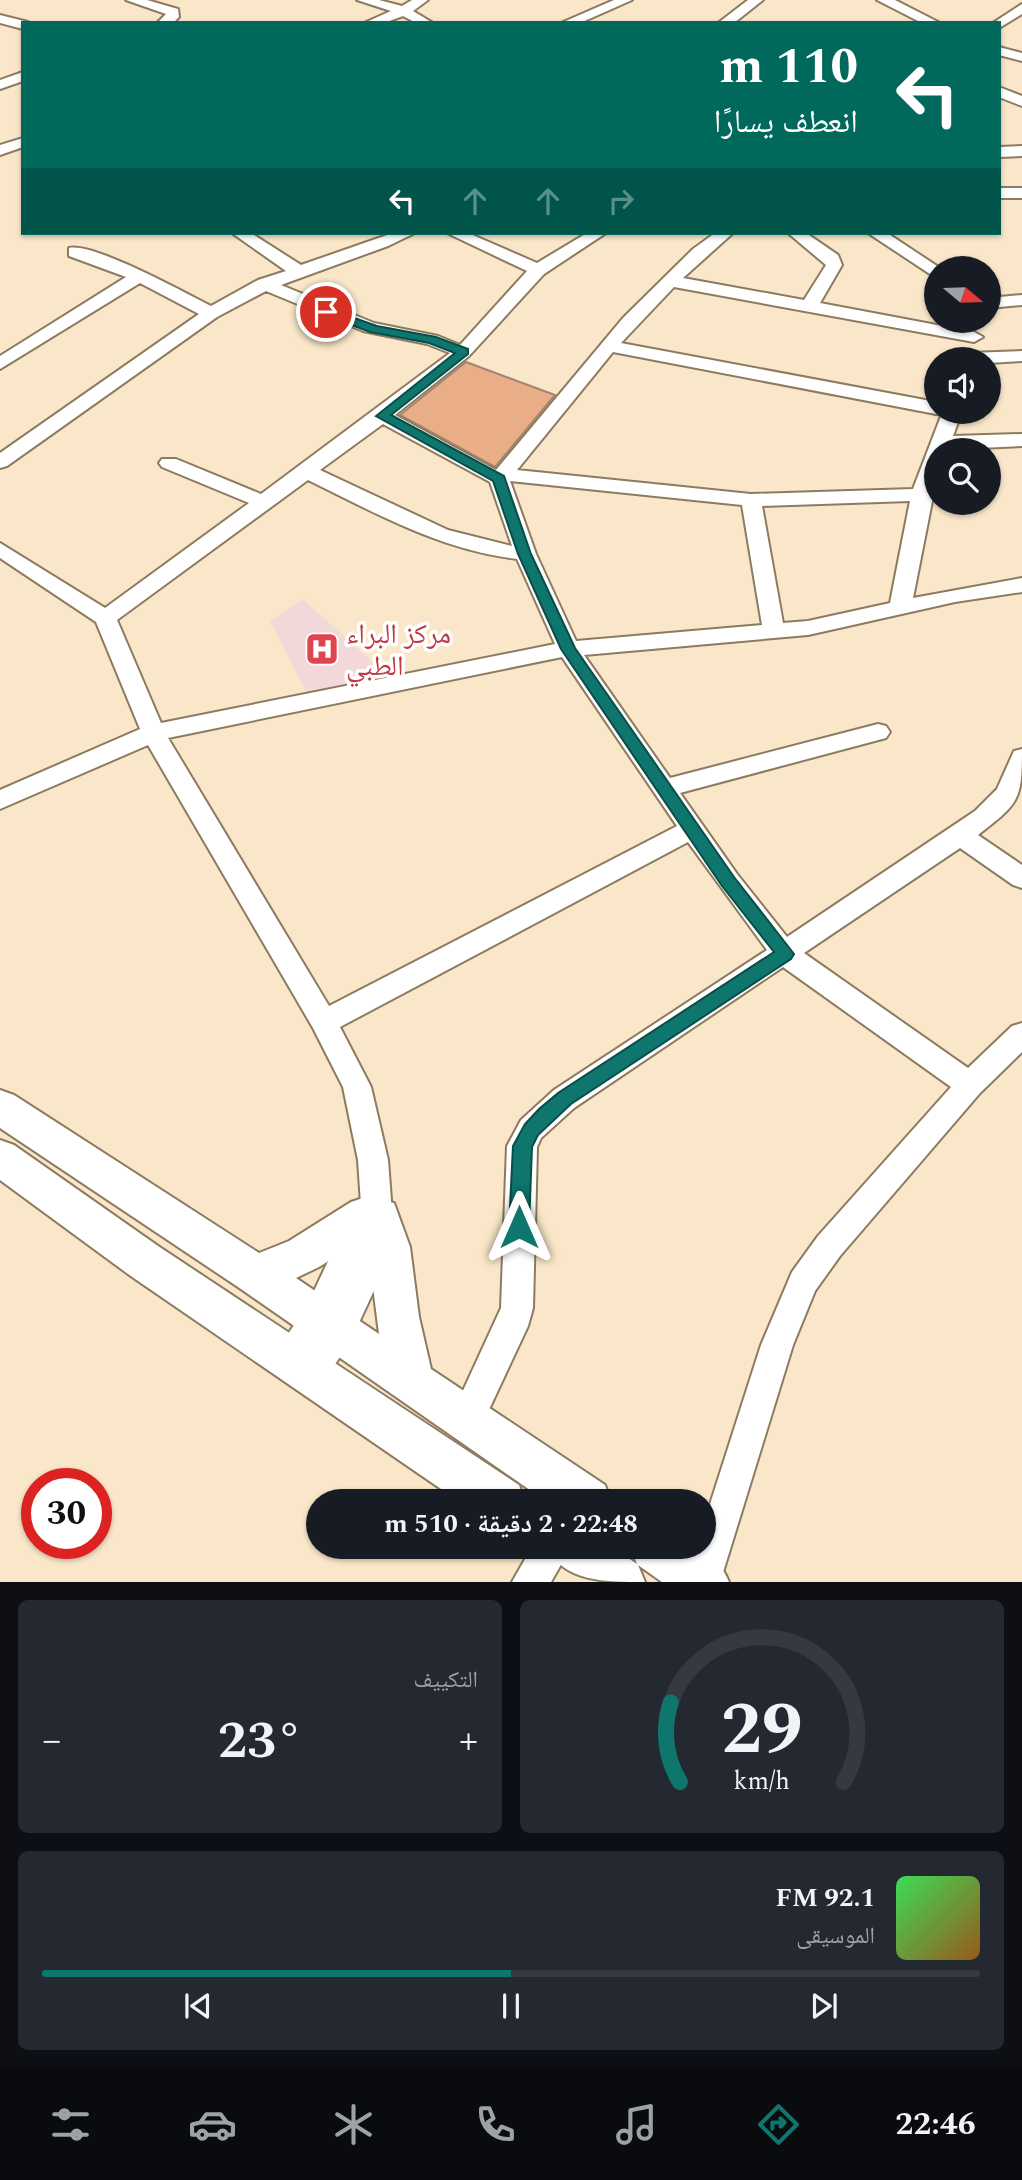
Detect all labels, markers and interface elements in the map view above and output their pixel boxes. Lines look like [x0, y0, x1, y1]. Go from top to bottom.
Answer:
text: 110 m [719, 30, 858, 105]
icon: left [882, 49, 973, 140]
text: انعطف يسارًا [714, 98, 858, 147]
icon: left [383, 182, 421, 220]
icon: ahead [456, 182, 494, 220]
icon: ahead [529, 182, 567, 220]
icon: right [602, 182, 640, 220]
north arrow [924, 256, 1001, 332]
map controls [924, 256, 1001, 515]
pin [296, 282, 356, 342]
icon: arrive [307, 293, 345, 331]
button: sound [924, 347, 1001, 424]
button: search [924, 438, 1001, 515]
place label: مركز البراء الطبي [346, 613, 451, 688]
hospital icon: مركز البراء الطبي [303, 630, 341, 668]
position arrow [482, 1190, 556, 1264]
speed limit sign: 30 [21, 1468, 112, 1559]
text: 22:48 · 2 دقيقة · 510 m [384, 1504, 638, 1544]
text: التكييف [413, 1663, 478, 1698]
text: 29 [721, 1676, 803, 1787]
text: 23° [218, 1702, 302, 1781]
text: − [42, 1712, 61, 1770]
text: + [459, 1712, 478, 1770]
text: km/h [734, 1763, 790, 1801]
text: 92.1 FM [775, 1878, 875, 1918]
text: الموسيقى [796, 1919, 875, 1954]
icon: previous [179, 1987, 217, 2025]
icon: pause [492, 1987, 530, 2025]
icon: next [805, 1987, 843, 2025]
icon: filters [46, 2100, 95, 2149]
icon: car [188, 2100, 237, 2149]
icon: climate [329, 2100, 378, 2149]
icon: phone [471, 2100, 520, 2149]
icon: music [612, 2100, 661, 2149]
icon: directions [754, 2100, 803, 2149]
text: 22:46 [895, 2100, 976, 2149]

